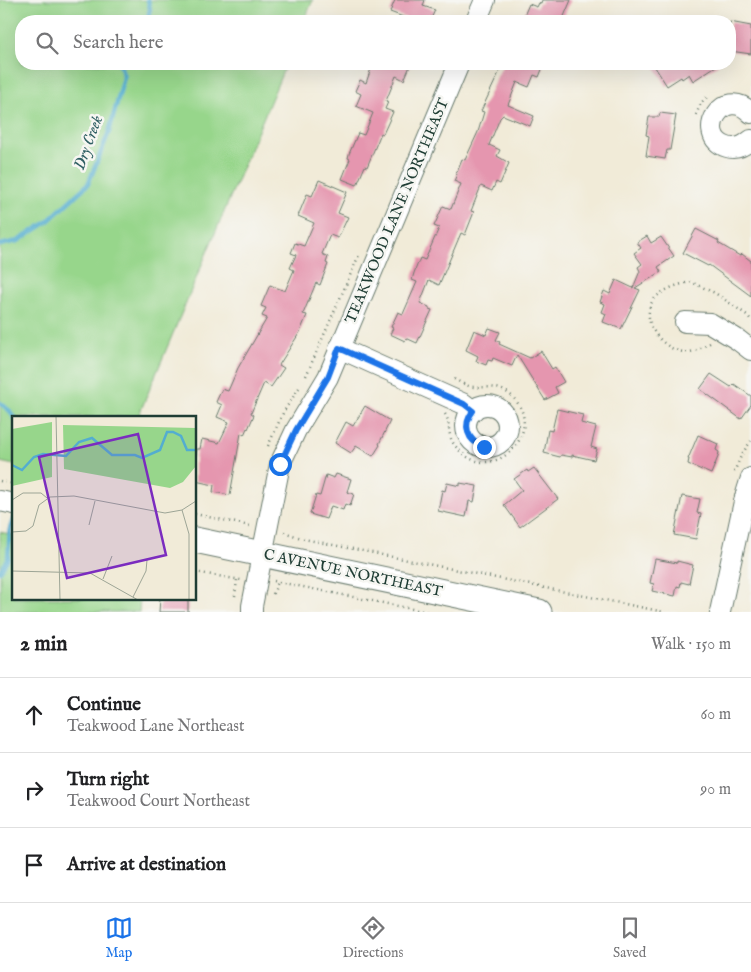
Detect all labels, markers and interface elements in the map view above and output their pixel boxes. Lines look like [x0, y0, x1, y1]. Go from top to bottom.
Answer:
search box [15, 15, 736, 70]
icon: search [33, 29, 61, 57]
text: Search here [73, 31, 164, 55]
street label: TEAKWOOD LANE NORTHEAST [341, 95, 453, 327]
water label: Dry Creek [70, 113, 108, 173]
inset map [12, 416, 196, 600]
route end [473, 436, 496, 459]
route start [269, 453, 292, 476]
street label: C AVENUE NORTHEAST [262, 545, 444, 601]
text: 2 min [20, 631, 67, 658]
text: Walk · 150 m [651, 635, 731, 655]
text: Continue [67, 693, 141, 717]
icon: ahead [20, 701, 48, 729]
text: 60 m [701, 705, 731, 725]
text: Teakwood Lane Northeast [67, 717, 244, 737]
text: Turn right [67, 768, 149, 792]
icon: right [20, 776, 48, 804]
text: 90 m [700, 780, 731, 800]
text: Teakwood Court Northeast [67, 792, 250, 812]
icon: arrive [20, 851, 48, 879]
text: Arrive at destination [67, 853, 226, 877]
tab: Map [105, 914, 133, 962]
tab: Directions [342, 914, 403, 962]
tab: Saved [613, 914, 646, 962]

